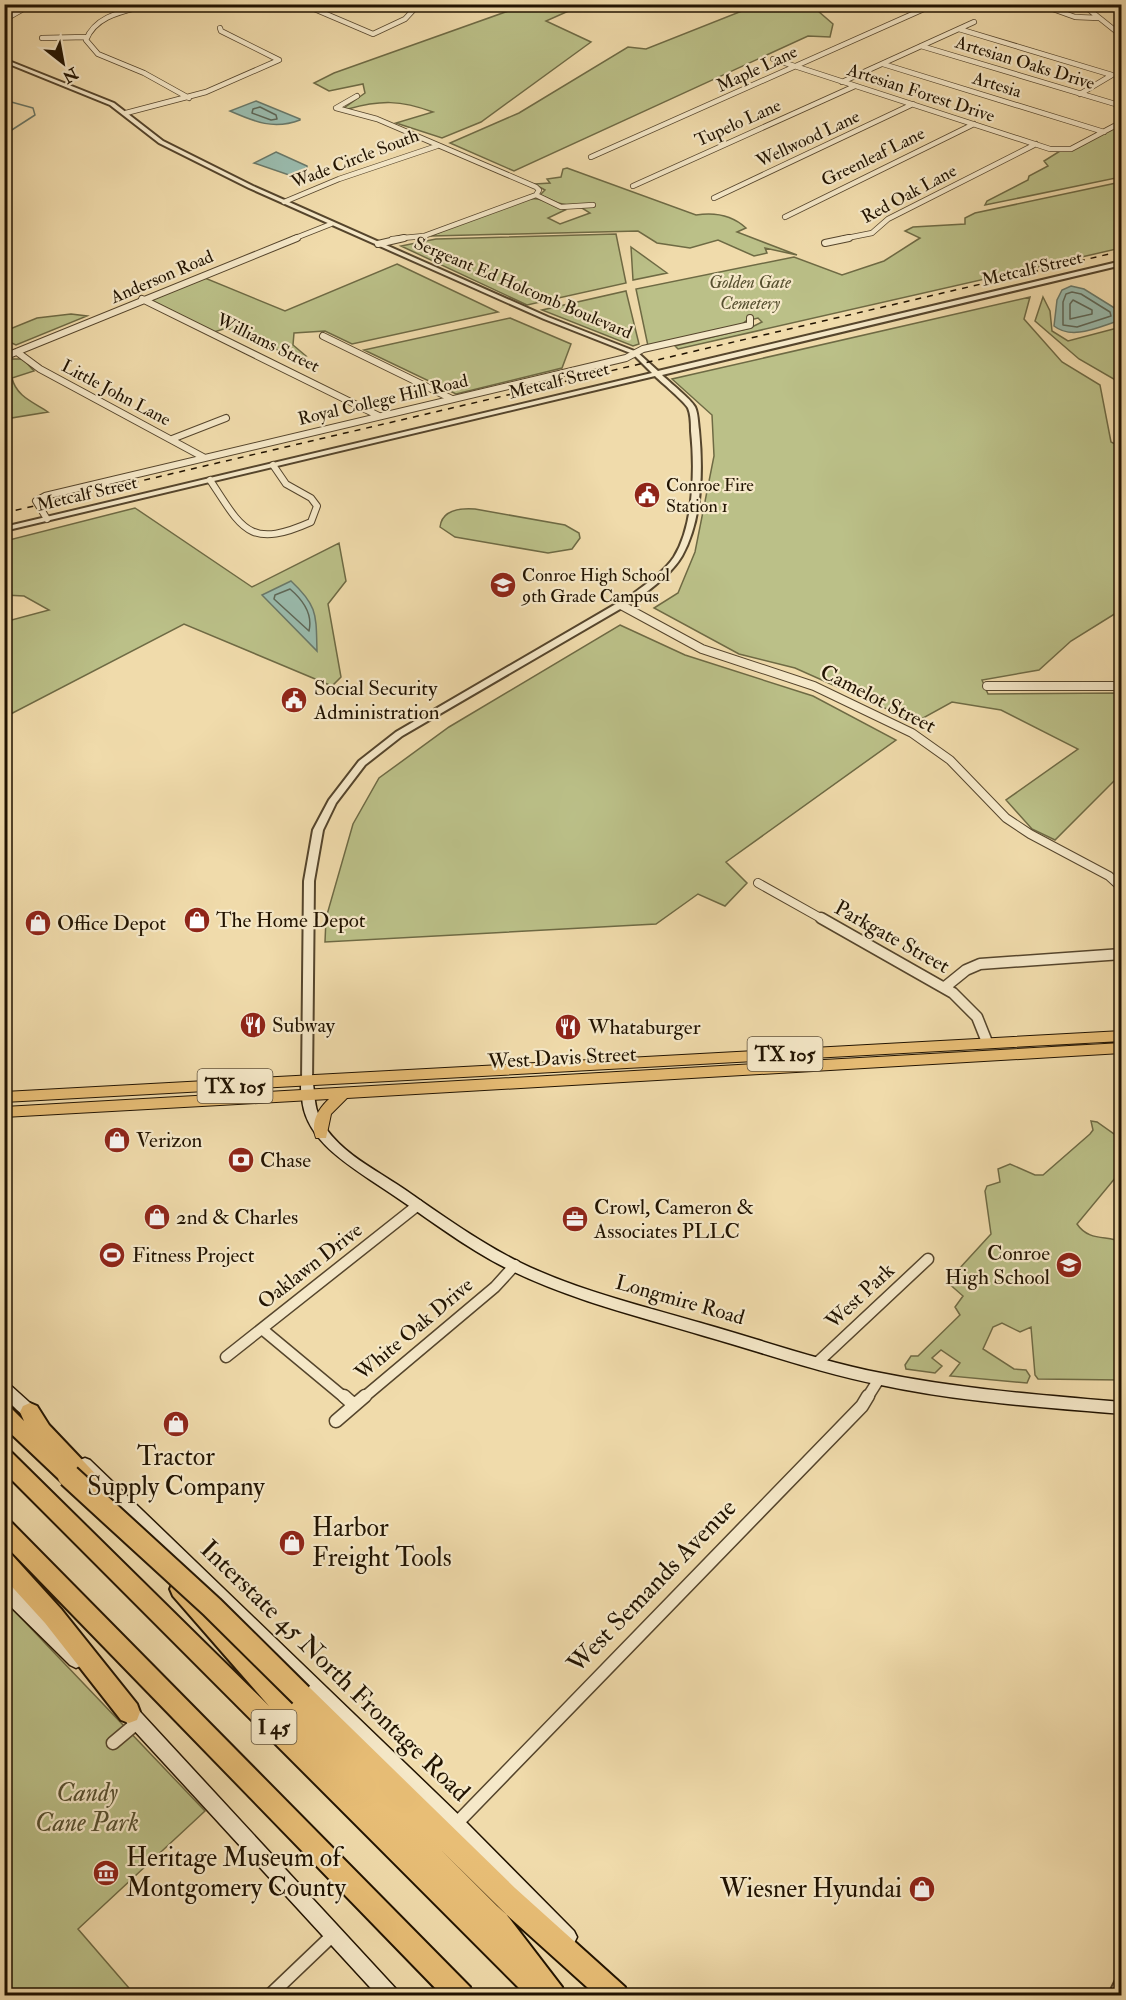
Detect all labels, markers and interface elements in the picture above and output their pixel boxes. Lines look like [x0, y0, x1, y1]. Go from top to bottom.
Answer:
street label: Artesian Oaks Drive [953, 32, 1097, 94]
north arrow [33, 33, 93, 93]
street label: Maple Lane [713, 40, 802, 98]
street label: Artesian Forest Drive [843, 58, 998, 128]
text: N [58, 62, 82, 88]
street label: Artesia [970, 67, 1024, 103]
street label: Tupelo Lane [691, 94, 785, 152]
street label: Wellwood Lane [752, 105, 864, 173]
street label: Greenleaf Lane [817, 122, 929, 192]
street label: Wade Circle South [287, 124, 423, 194]
street label: Red Oak Lane [857, 159, 961, 229]
street label: Sergeant Ed Holcomb Boulevard [410, 232, 636, 344]
street label: Anderson Road [106, 245, 217, 309]
street label: Metcalf Street [979, 246, 1085, 292]
park label: Golden Gate Cemetery [709, 271, 792, 315]
street label: Williams Street [212, 308, 323, 378]
street label: Little John Lane [57, 355, 175, 432]
street label: Metcalf Street [506, 357, 612, 405]
street label: Royal College Hill Road [296, 369, 470, 431]
street label: Metcalf Street [34, 471, 140, 517]
place label: Conroe Fire Station 1 [666, 474, 754, 518]
public building icon: Conroe Fire Station 1 [632, 480, 662, 510]
place label: Conroe High School 9th Grade Campus [520, 564, 670, 608]
school or university icon: Conroe High School 9th Grade Campus [488, 570, 518, 600]
street label: Camelot Street [816, 658, 941, 740]
place label: Social Security Administration [313, 675, 440, 726]
public building icon: Social Security Administration [279, 685, 309, 715]
street label: Parkgate Street [830, 894, 955, 980]
shop icon: The Home Depot [182, 905, 212, 935]
place label: The Home Depot [216, 907, 366, 934]
shop icon: Office Depot [23, 908, 53, 938]
place label: Office Depot [57, 910, 166, 937]
restaurant icon: Subway [238, 1010, 268, 1040]
place label: Subway [272, 1012, 336, 1039]
restaurant icon: Whataburger [553, 1012, 583, 1042]
place label: Whataburger [587, 1014, 701, 1041]
road number: TX 105 [748, 1037, 822, 1071]
street label: West Davis Street [486, 1041, 637, 1075]
road number: TX 105 [198, 1069, 272, 1103]
shop icon: Verizon [102, 1125, 132, 1155]
place label: Verizon [136, 1127, 203, 1154]
bank icon: Chase [226, 1145, 256, 1175]
place label: Chase [260, 1147, 311, 1174]
place label: Crowl, Cameron & Associates PLLC [593, 1194, 754, 1245]
shop icon: 2nd & Charles [142, 1202, 172, 1232]
place label: 2nd & Charles [176, 1204, 298, 1231]
office icon: Crowl, Cameron & Associates PLLC [560, 1204, 590, 1234]
street label: Oaklawn Drive [252, 1216, 368, 1315]
sports icon: Fitness Project [97, 1240, 127, 1270]
place label: Conroe High School [945, 1240, 1051, 1291]
place label: Fitness Project [132, 1242, 255, 1269]
school or university icon: Conroe High School [1054, 1250, 1084, 1280]
street label: West Park [819, 1257, 900, 1336]
street label: Longmire Road [612, 1269, 748, 1332]
street label: White Oak Drive [348, 1271, 479, 1387]
shop icon: Tractor Supply Company [161, 1409, 191, 1439]
place label: Tractor Supply Company [87, 1441, 265, 1504]
street label: West Semands Avenue [560, 1492, 743, 1680]
place label: Harbor Freight Tools [312, 1512, 452, 1574]
shop icon: Harbor Freight Tools [277, 1528, 307, 1558]
street label: Interstate 45 North Frontage Road [193, 1534, 477, 1809]
road number: I 45 [252, 1710, 296, 1744]
park label: Candy Cane Park [35, 1777, 139, 1839]
place label: Heritage Museum of Montgomery County [126, 1842, 346, 1904]
museum icon: Heritage Museum of Montgomery County [91, 1858, 121, 1888]
place label: Wiesner Hyundai [719, 1873, 902, 1905]
shop icon: Wiesner Hyundai [907, 1874, 937, 1904]

